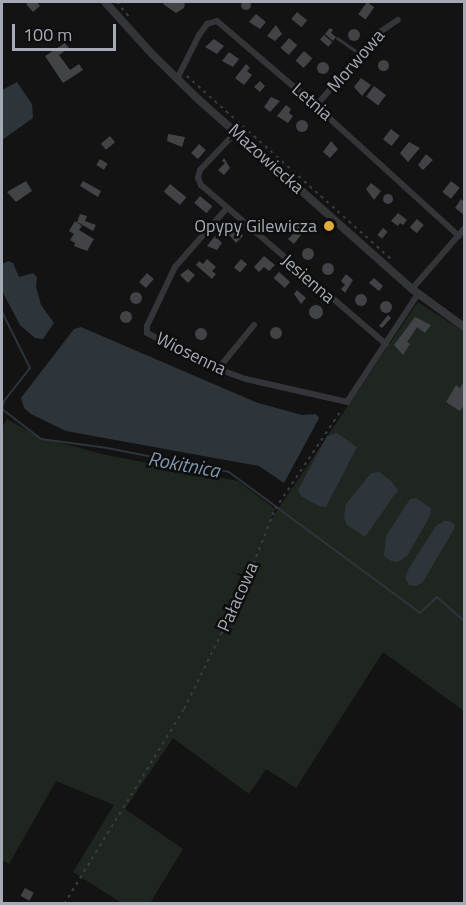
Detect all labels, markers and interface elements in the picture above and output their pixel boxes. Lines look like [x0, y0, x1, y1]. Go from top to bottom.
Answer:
scale bar [15, 12, 118, 50]
text: 100 m [23, 21, 72, 48]
street label: Morwowa [323, 25, 389, 97]
street label: Letnia [287, 79, 337, 125]
street label: Mazowiecka [224, 120, 308, 198]
place label: Opypy Gilewicza [194, 215, 317, 237]
marker: Opypy Gilewicza [322, 219, 336, 233]
street label: Jesienna [277, 250, 339, 308]
street label: Wiosenna [152, 328, 230, 380]
water label: Rokitnica [146, 446, 222, 482]
street label: Pałacowa [213, 559, 263, 635]

